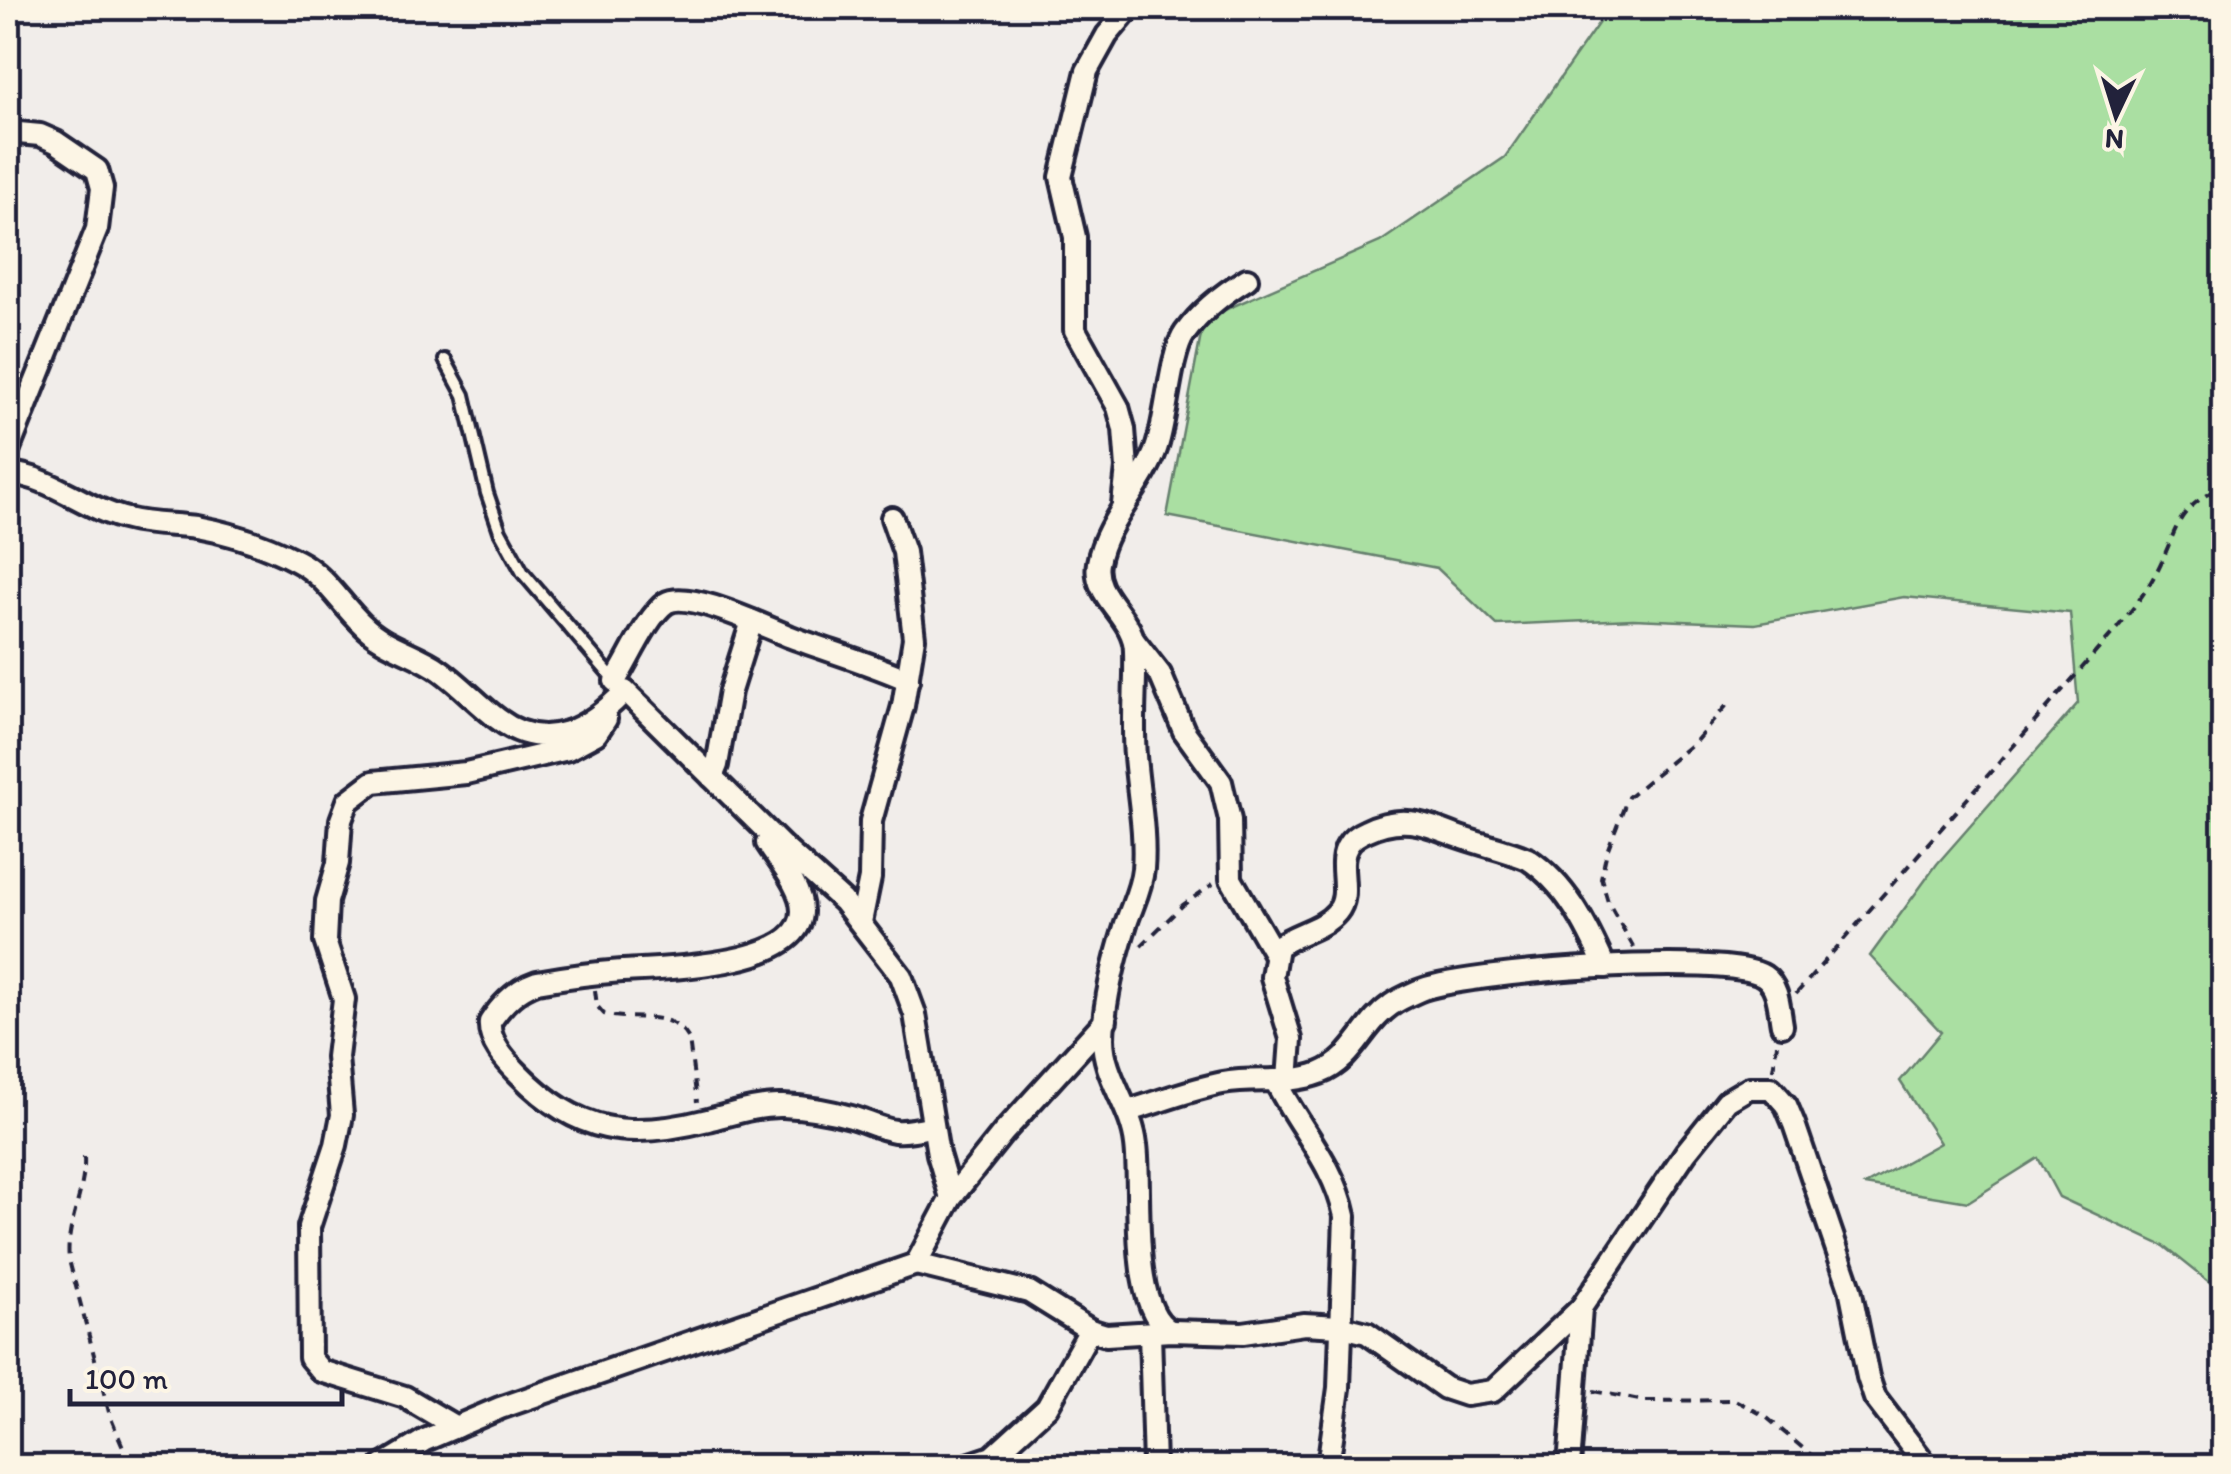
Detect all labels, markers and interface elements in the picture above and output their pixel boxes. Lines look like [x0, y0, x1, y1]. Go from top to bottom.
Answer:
north arrow [2066, 65, 2166, 165]
text: N [2104, 122, 2125, 158]
scale bar [70, 1344, 342, 1406]
text: 100 m [85, 1360, 168, 1397]

